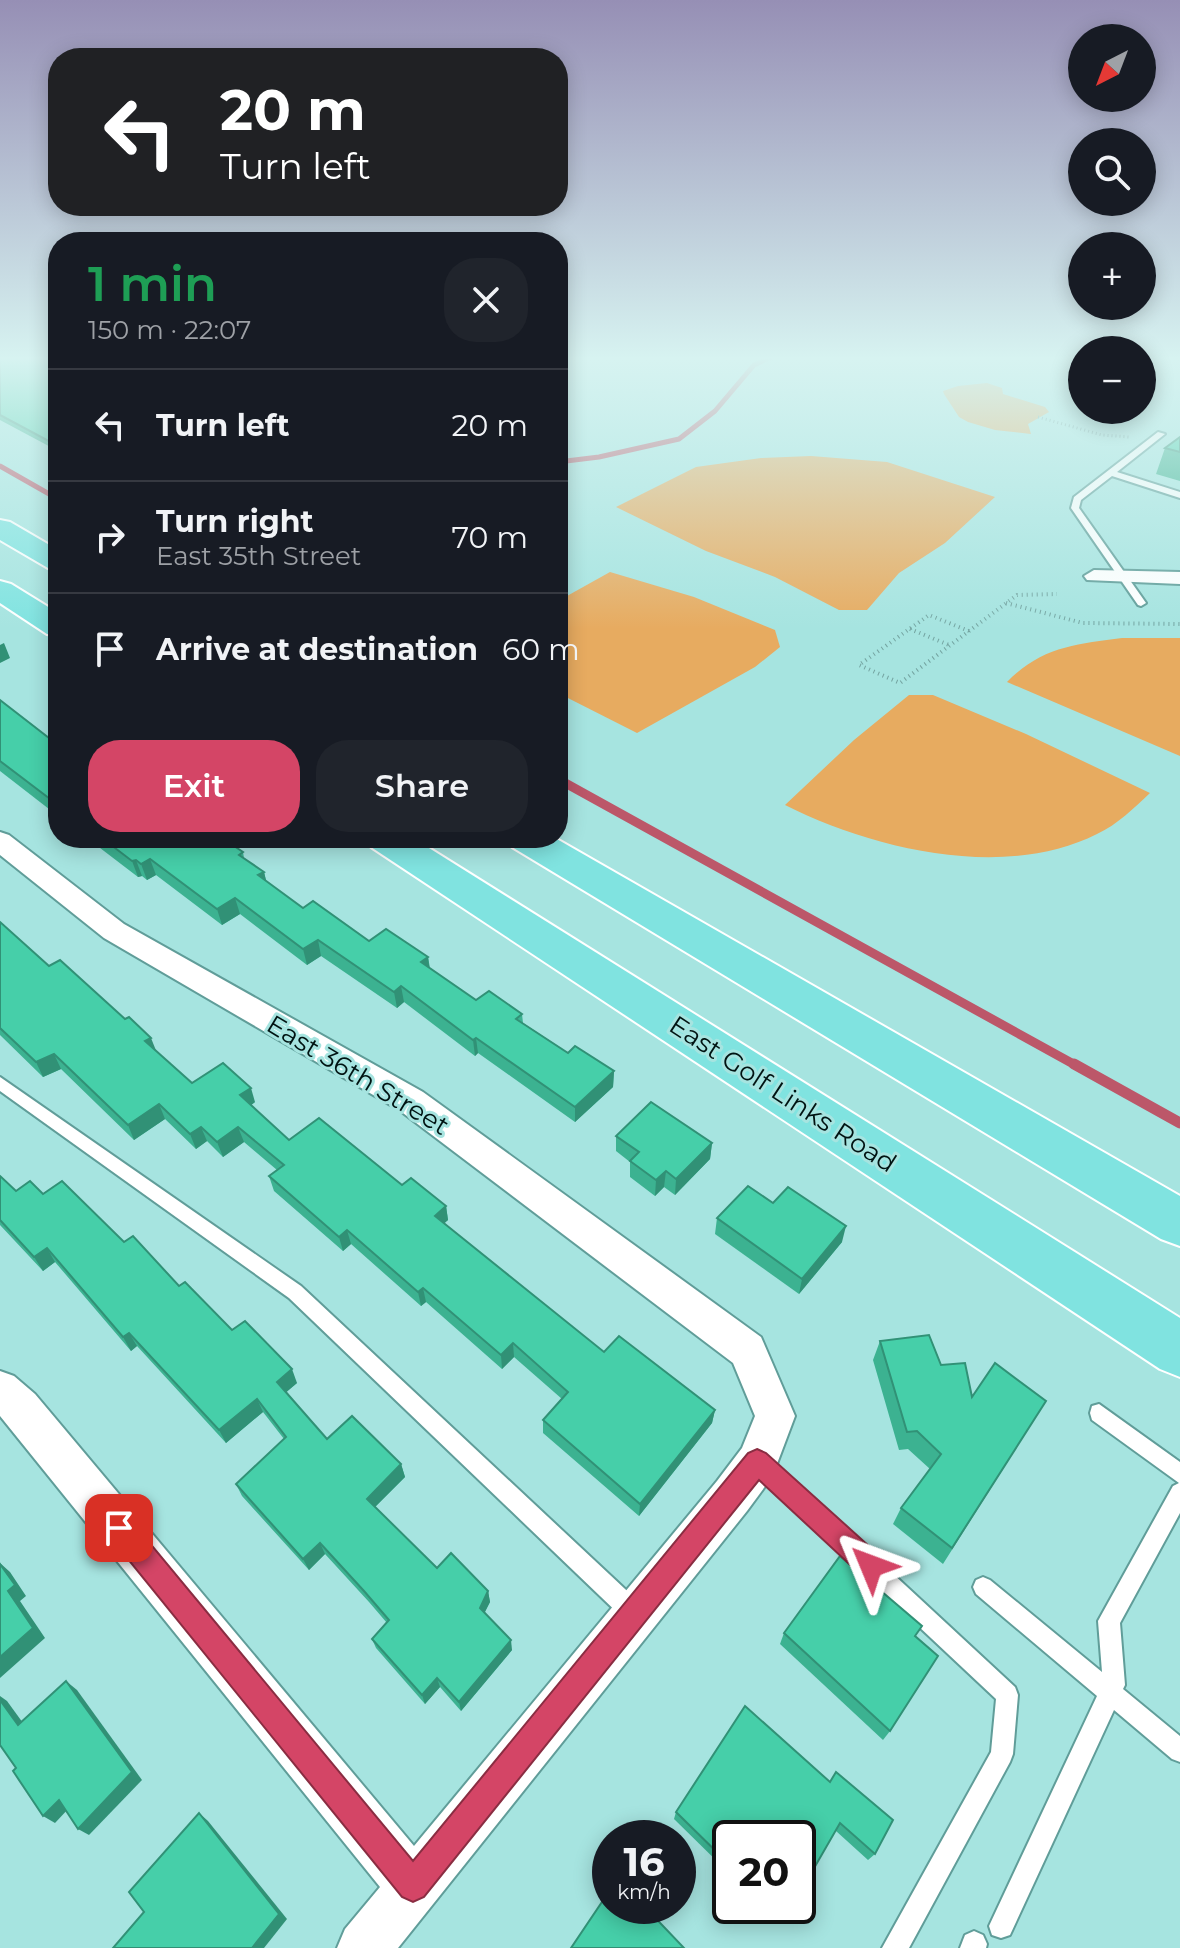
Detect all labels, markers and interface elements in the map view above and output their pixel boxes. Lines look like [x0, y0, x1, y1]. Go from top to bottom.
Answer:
north arrow [1068, 24, 1156, 112]
map controls [1068, 24, 1156, 424]
text: 20 m [220, 76, 366, 144]
icon: left [88, 80, 192, 184]
button: search [1068, 128, 1156, 216]
text: Turn left [220, 144, 371, 188]
button: + [1068, 232, 1156, 320]
text: 1 min [88, 255, 217, 313]
button: close [444, 258, 528, 342]
text: 150 m · 22:07 [88, 314, 251, 346]
button: − [1068, 336, 1156, 424]
icon: left [88, 403, 132, 447]
text: Turn left [156, 407, 289, 444]
text: 20 m [451, 407, 528, 444]
text: Turn right [156, 503, 313, 540]
icon: right [88, 515, 132, 559]
text: 70 m [451, 519, 528, 556]
text: East 35th Street [156, 540, 361, 572]
icon: arrive [88, 627, 132, 671]
text: Arrive at destination [156, 631, 478, 668]
text: 60 m [502, 631, 580, 668]
button: Exit [88, 740, 300, 832]
button: Share [316, 740, 528, 832]
street label: East 36th Street [261, 1008, 455, 1142]
street label: East Golf Links Road [664, 1009, 902, 1179]
pin [85, 1494, 153, 1562]
icon: arrive [97, 1506, 141, 1550]
position arrow [829, 1524, 913, 1608]
speed limit sign: 20 [712, 1820, 816, 1924]
text: 16 [623, 1837, 665, 1886]
text: km/h [617, 1880, 671, 1904]

